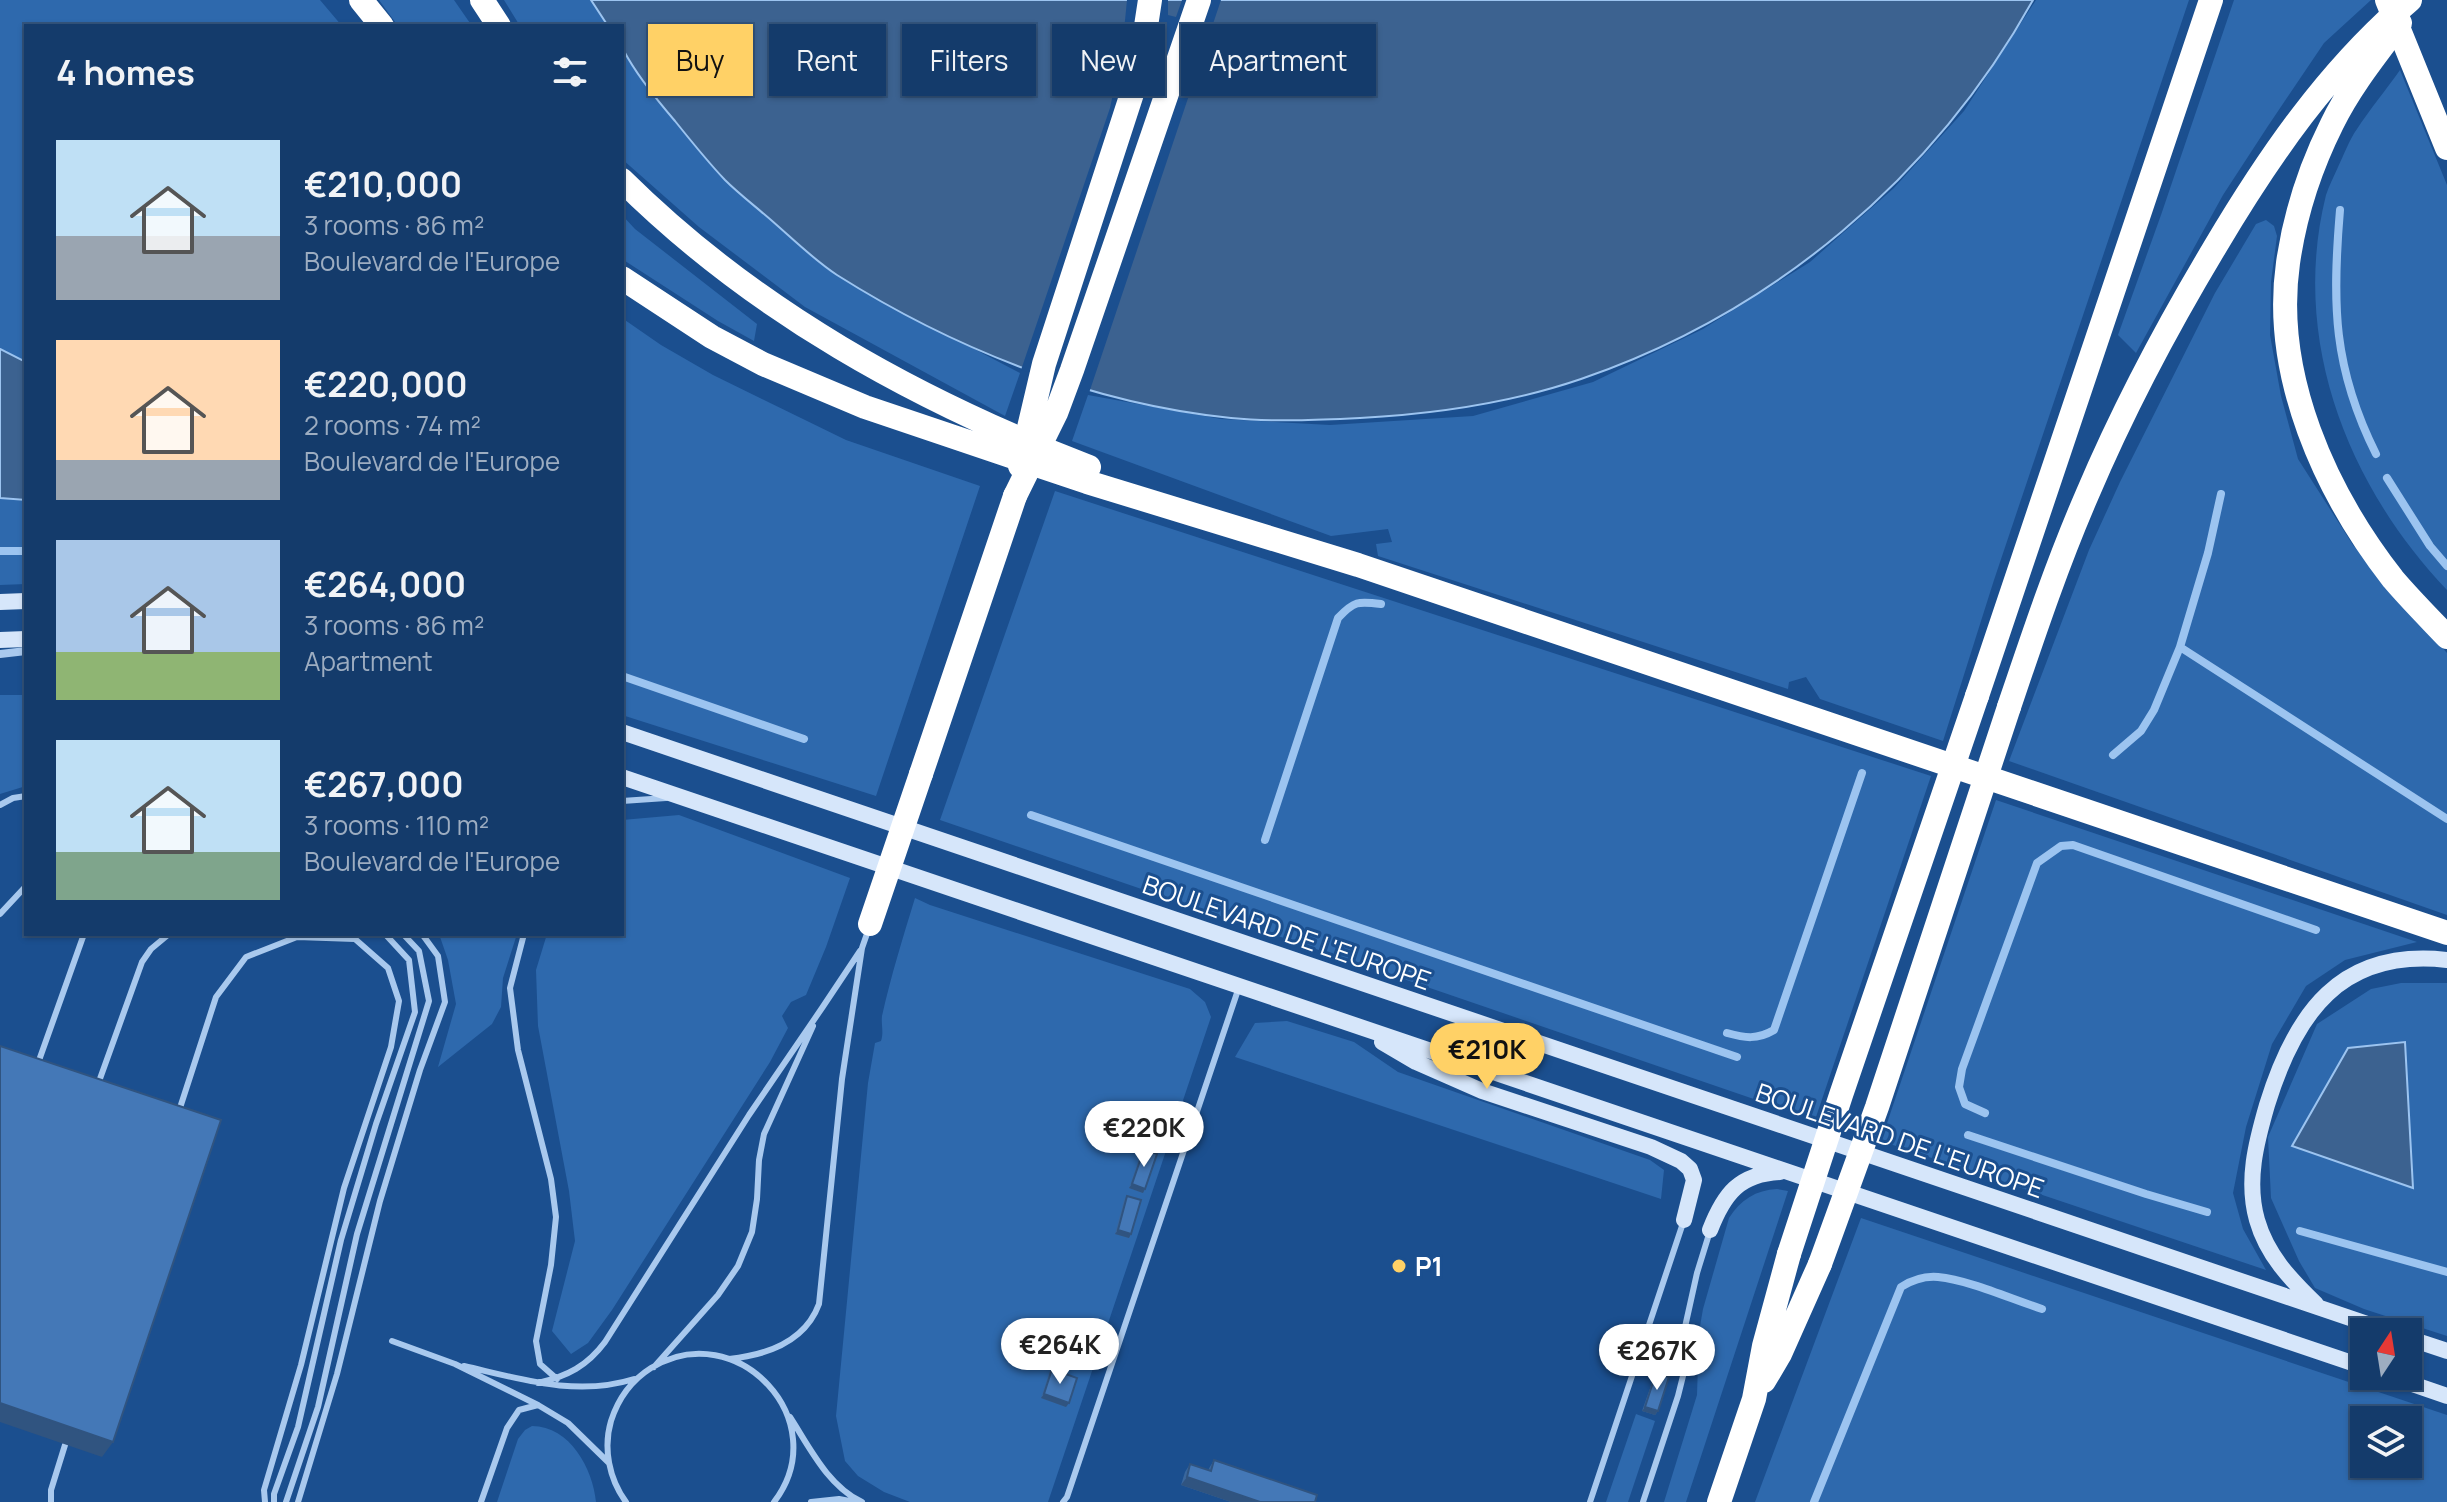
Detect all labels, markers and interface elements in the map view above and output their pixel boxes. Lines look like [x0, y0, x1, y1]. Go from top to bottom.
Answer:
chip: Buy [648, 24, 753, 96]
chip: Rent [769, 24, 886, 96]
chip: Filters [902, 24, 1036, 96]
chip: New [1052, 24, 1165, 96]
chip: Apartment [1181, 24, 1376, 96]
text: 4 homes [56, 49, 195, 95]
icon: filters [548, 50, 592, 94]
text: €210,000 [304, 161, 462, 207]
icon: home [120, 172, 216, 268]
text: 3 rooms · 86 m² [304, 207, 484, 243]
text: Boulevard de l'Europe [304, 243, 560, 279]
text: €220,000 [304, 361, 468, 407]
icon: home [120, 372, 216, 468]
text: 2 rooms · 74 m² [304, 407, 481, 443]
text: Boulevard de l'Europe [304, 443, 560, 479]
text: €264,000 [304, 561, 466, 607]
icon: home [120, 572, 216, 668]
text: 3 rooms · 86 m² [304, 607, 484, 643]
text: Apartment [304, 643, 433, 679]
text: €267,000 [304, 761, 464, 807]
icon: home [120, 772, 216, 868]
text: 3 rooms · 110 m² [304, 807, 489, 843]
text: Boulevard de l'Europe [304, 843, 560, 879]
street label: BOULEVARD DE L'EUROPE [1138, 866, 1436, 998]
pin: €210K [1431, 1023, 1543, 1091]
text: €210K [1448, 1031, 1526, 1067]
street label: BOULEVARD DE L'EUROPE [1751, 1074, 2049, 1206]
pin: €220K [1088, 1101, 1200, 1169]
text: €220K [1103, 1109, 1185, 1145]
place label: P1 [1415, 1248, 1443, 1284]
marker: P1 [1390, 1257, 1408, 1275]
pin: €264K [1004, 1318, 1116, 1386]
north arrow [2350, 1318, 2422, 1390]
map controls [2350, 1318, 2422, 1478]
pin: €267K [1601, 1324, 1713, 1392]
text: €264K [1019, 1326, 1101, 1362]
text: €267K [1617, 1332, 1697, 1368]
button: layers [2350, 1406, 2422, 1478]

